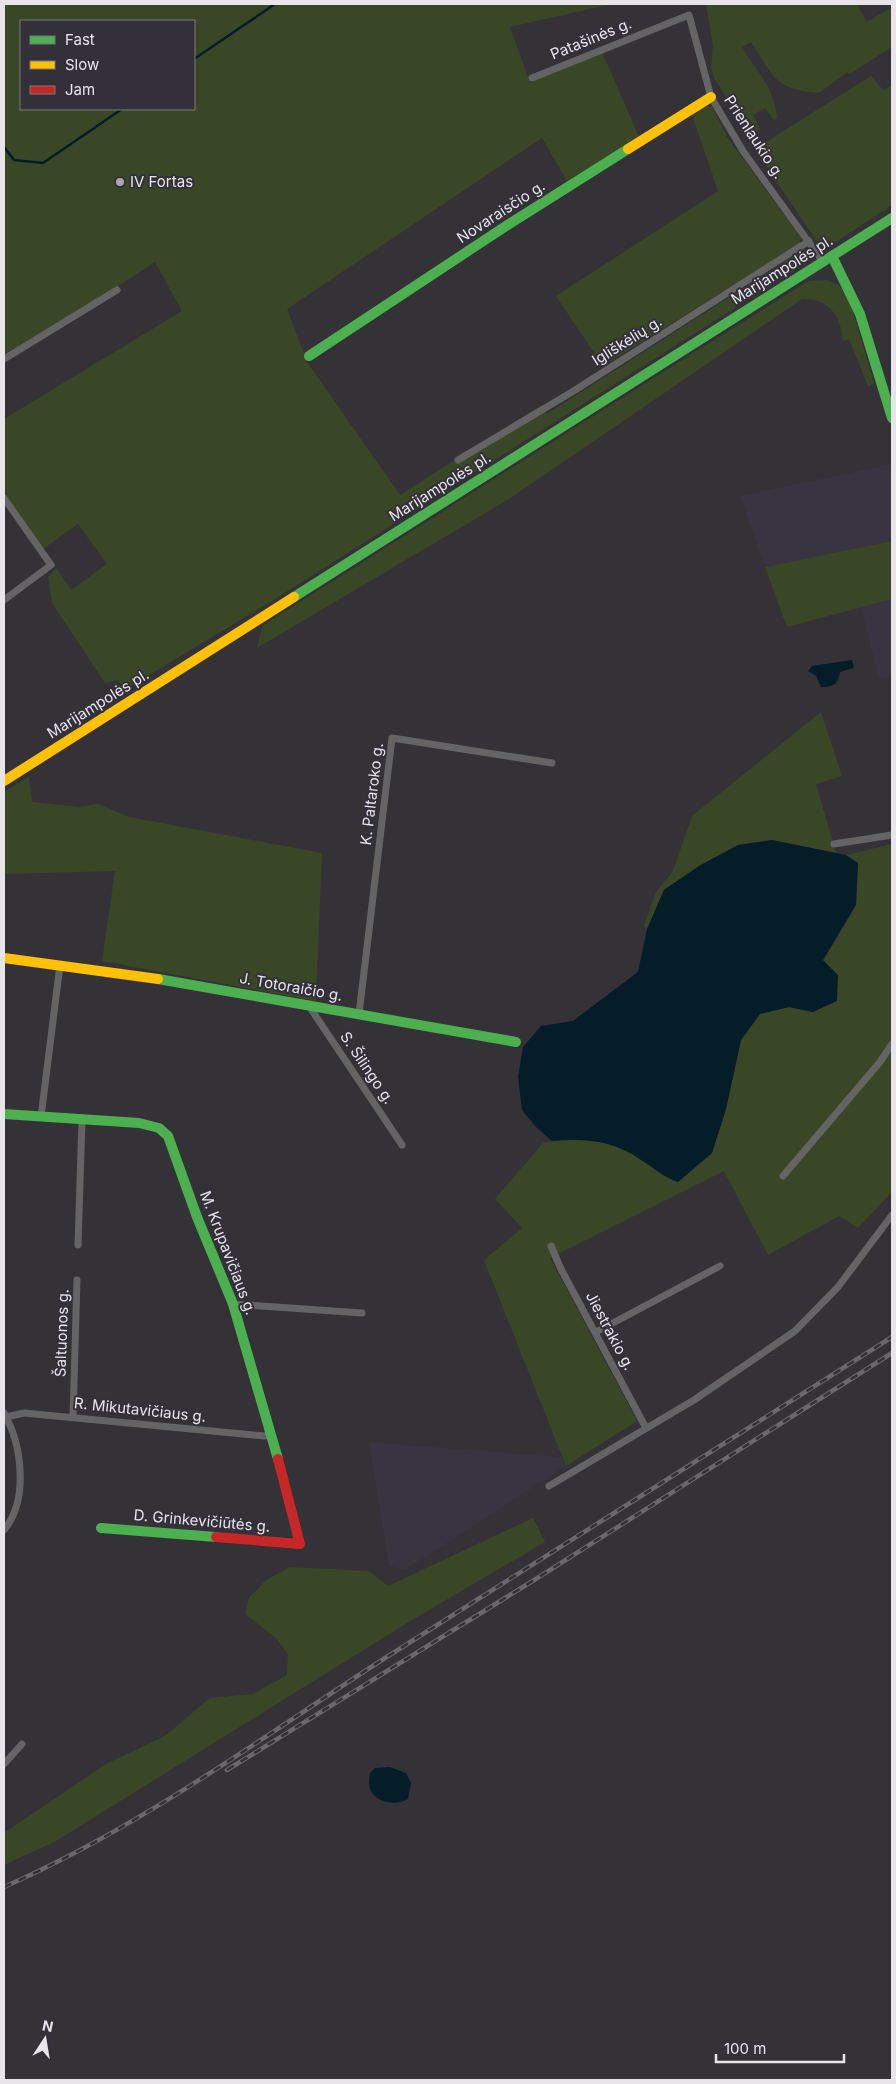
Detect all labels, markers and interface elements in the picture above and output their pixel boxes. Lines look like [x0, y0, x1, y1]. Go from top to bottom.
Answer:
street label: Patašinės g. [547, 14, 634, 63]
legend [20, 20, 195, 110]
text: Fast [65, 30, 95, 49]
text: Slow [65, 55, 99, 74]
text: Jam [65, 80, 95, 99]
street label: Prienlaukio g. [720, 91, 789, 182]
place label: IV Fortas [130, 172, 193, 191]
marker: IV Fortas [114, 176, 126, 188]
street label: Novaraisčio g. [453, 176, 548, 247]
street label: Marijampolės pl. [727, 231, 836, 309]
street label: Igliškėlių g. [588, 312, 665, 370]
street label: Marijampolės pl. [385, 448, 494, 526]
street label: Marijampolės pl. [43, 665, 152, 743]
street label: K. Paltaroko g. [356, 742, 387, 846]
street label: J. Totoraičio g. [238, 968, 344, 1005]
street label: S. Šilingo g. [336, 1028, 399, 1108]
street label: M. Krupavičiaus g. [196, 1188, 261, 1318]
street label: Jiestrakio g. [582, 1288, 639, 1373]
street label: Šaltuonos g. [50, 1289, 73, 1377]
street label: R. Mikutavičiaus g. [73, 1393, 207, 1426]
street label: D. Grinkevičiūtės g. [133, 1505, 271, 1536]
north arrow [20, 2014, 70, 2064]
text: N [41, 2016, 55, 2035]
scale bar [716, 2032, 844, 2064]
text: 100 m [724, 2039, 766, 2058]

